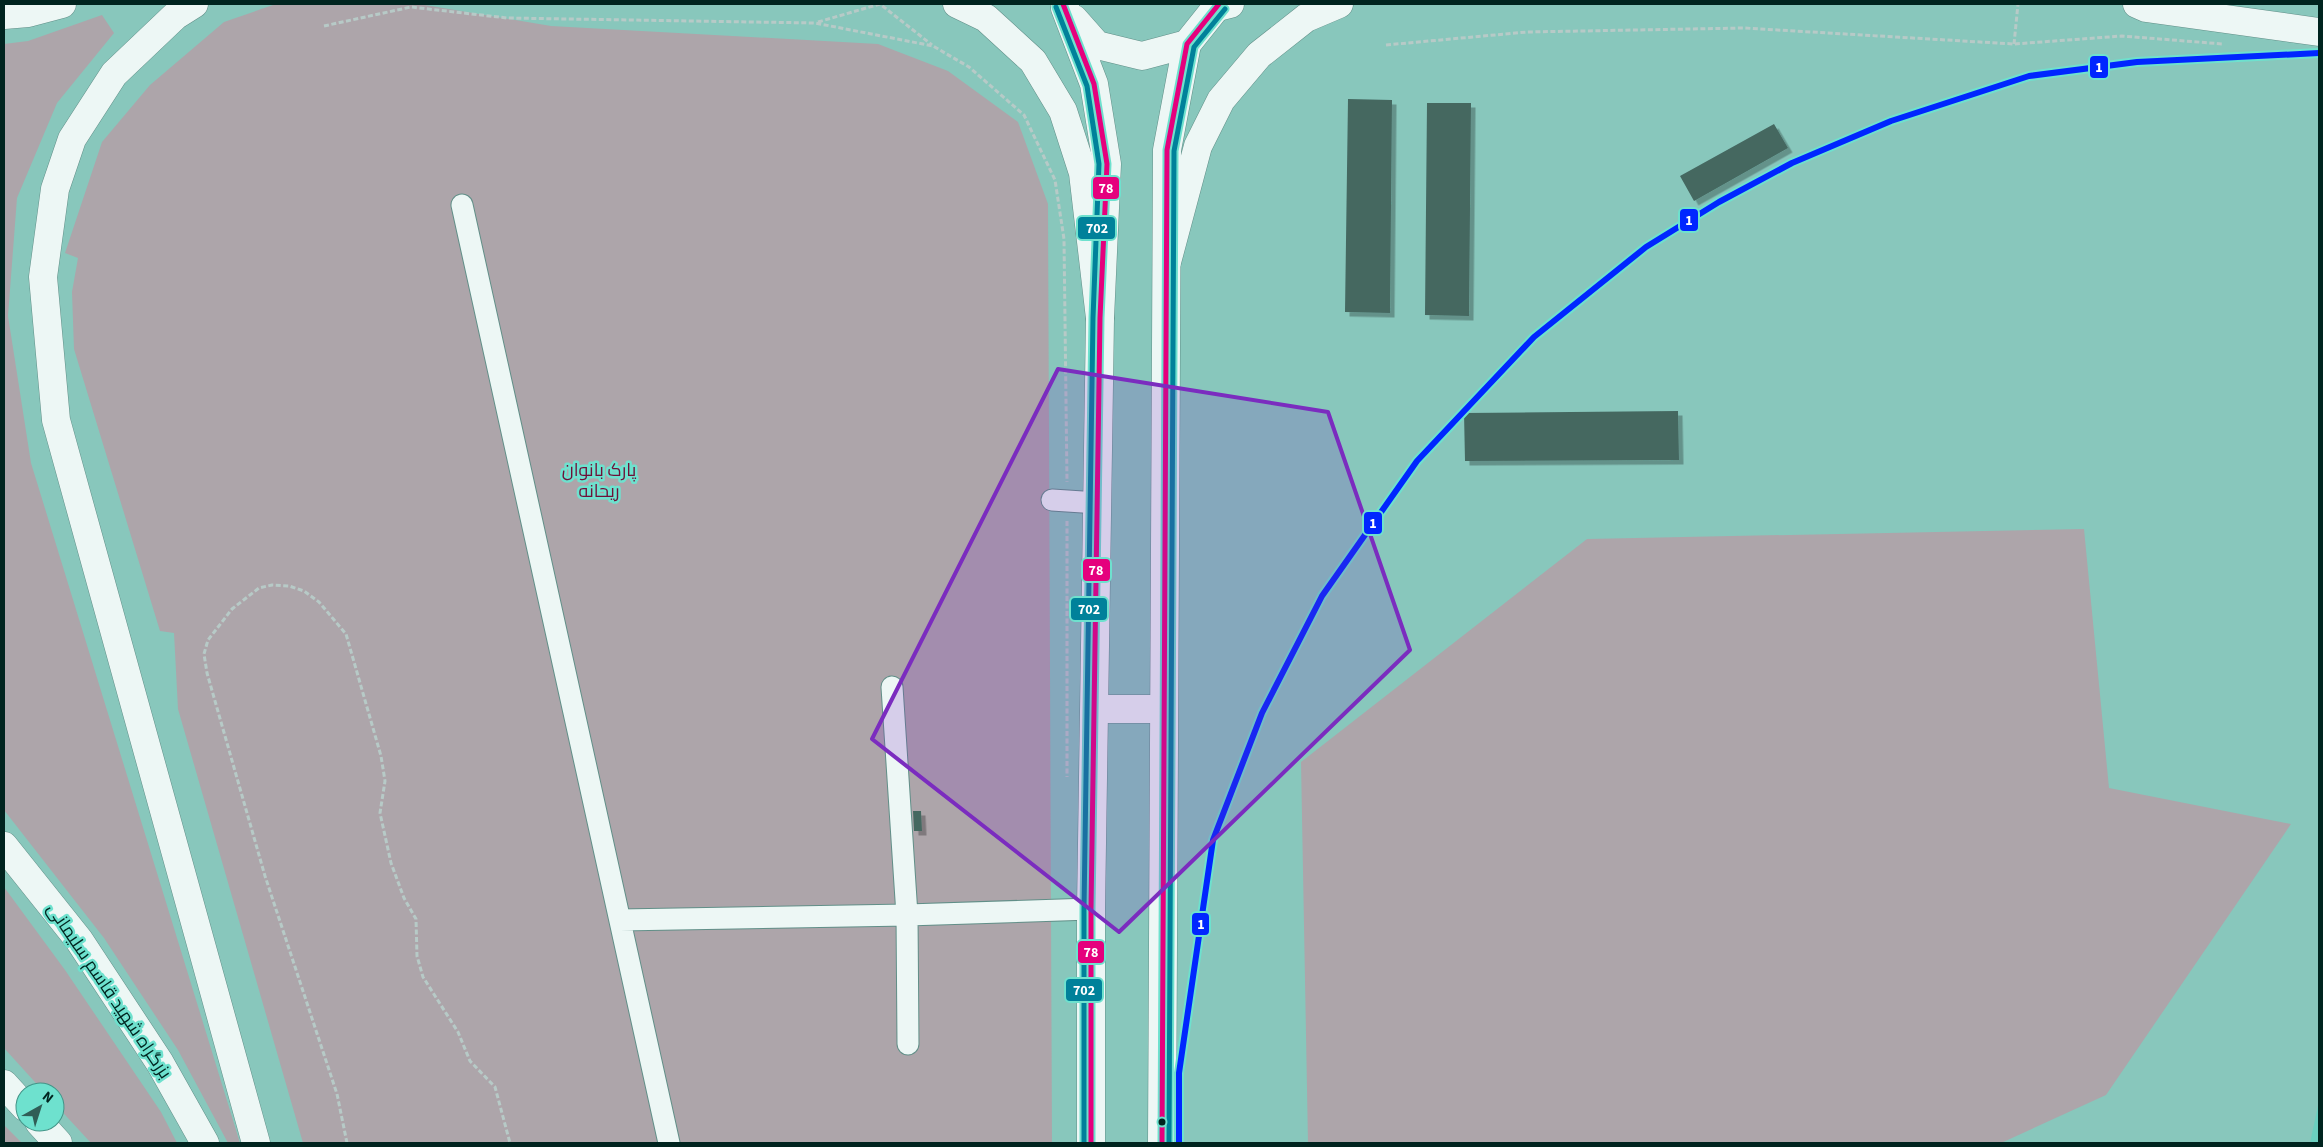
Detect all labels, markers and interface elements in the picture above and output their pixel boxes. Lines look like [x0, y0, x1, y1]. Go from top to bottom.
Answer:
line badge: 1 [2089, 55, 2109, 79]
text: 1 [2095, 58, 2103, 78]
line badge: 78 [1092, 176, 1120, 200]
text: 78 [1099, 179, 1113, 199]
line badge: 1 [1679, 208, 1699, 232]
text: 1 [1685, 211, 1693, 231]
line badge: 702 [1077, 216, 1116, 240]
text: 702 [1086, 219, 1108, 239]
park label: پارک بانوان ریحانه [562, 458, 637, 504]
line badge: 1 [1363, 511, 1383, 535]
text: 1 [1369, 514, 1377, 534]
line badge: 78 [1082, 558, 1111, 582]
text: 78 [1089, 561, 1103, 581]
line badge: 702 [1070, 597, 1108, 621]
text: 702 [1078, 600, 1100, 620]
street label: بزرگراه شهید قاسم سلیمانی [41, 898, 177, 1084]
line badge: 1 [1191, 912, 1210, 936]
text: 1 [1197, 915, 1205, 935]
line badge: 78 [1077, 940, 1105, 964]
text: 78 [1084, 943, 1098, 963]
line badge: 702 [1065, 978, 1103, 1002]
text: 702 [1073, 981, 1095, 1001]
north arrow [15, 1082, 65, 1132]
text: N [38, 1087, 57, 1108]
unlabelled marker [1157, 1117, 1167, 1127]

